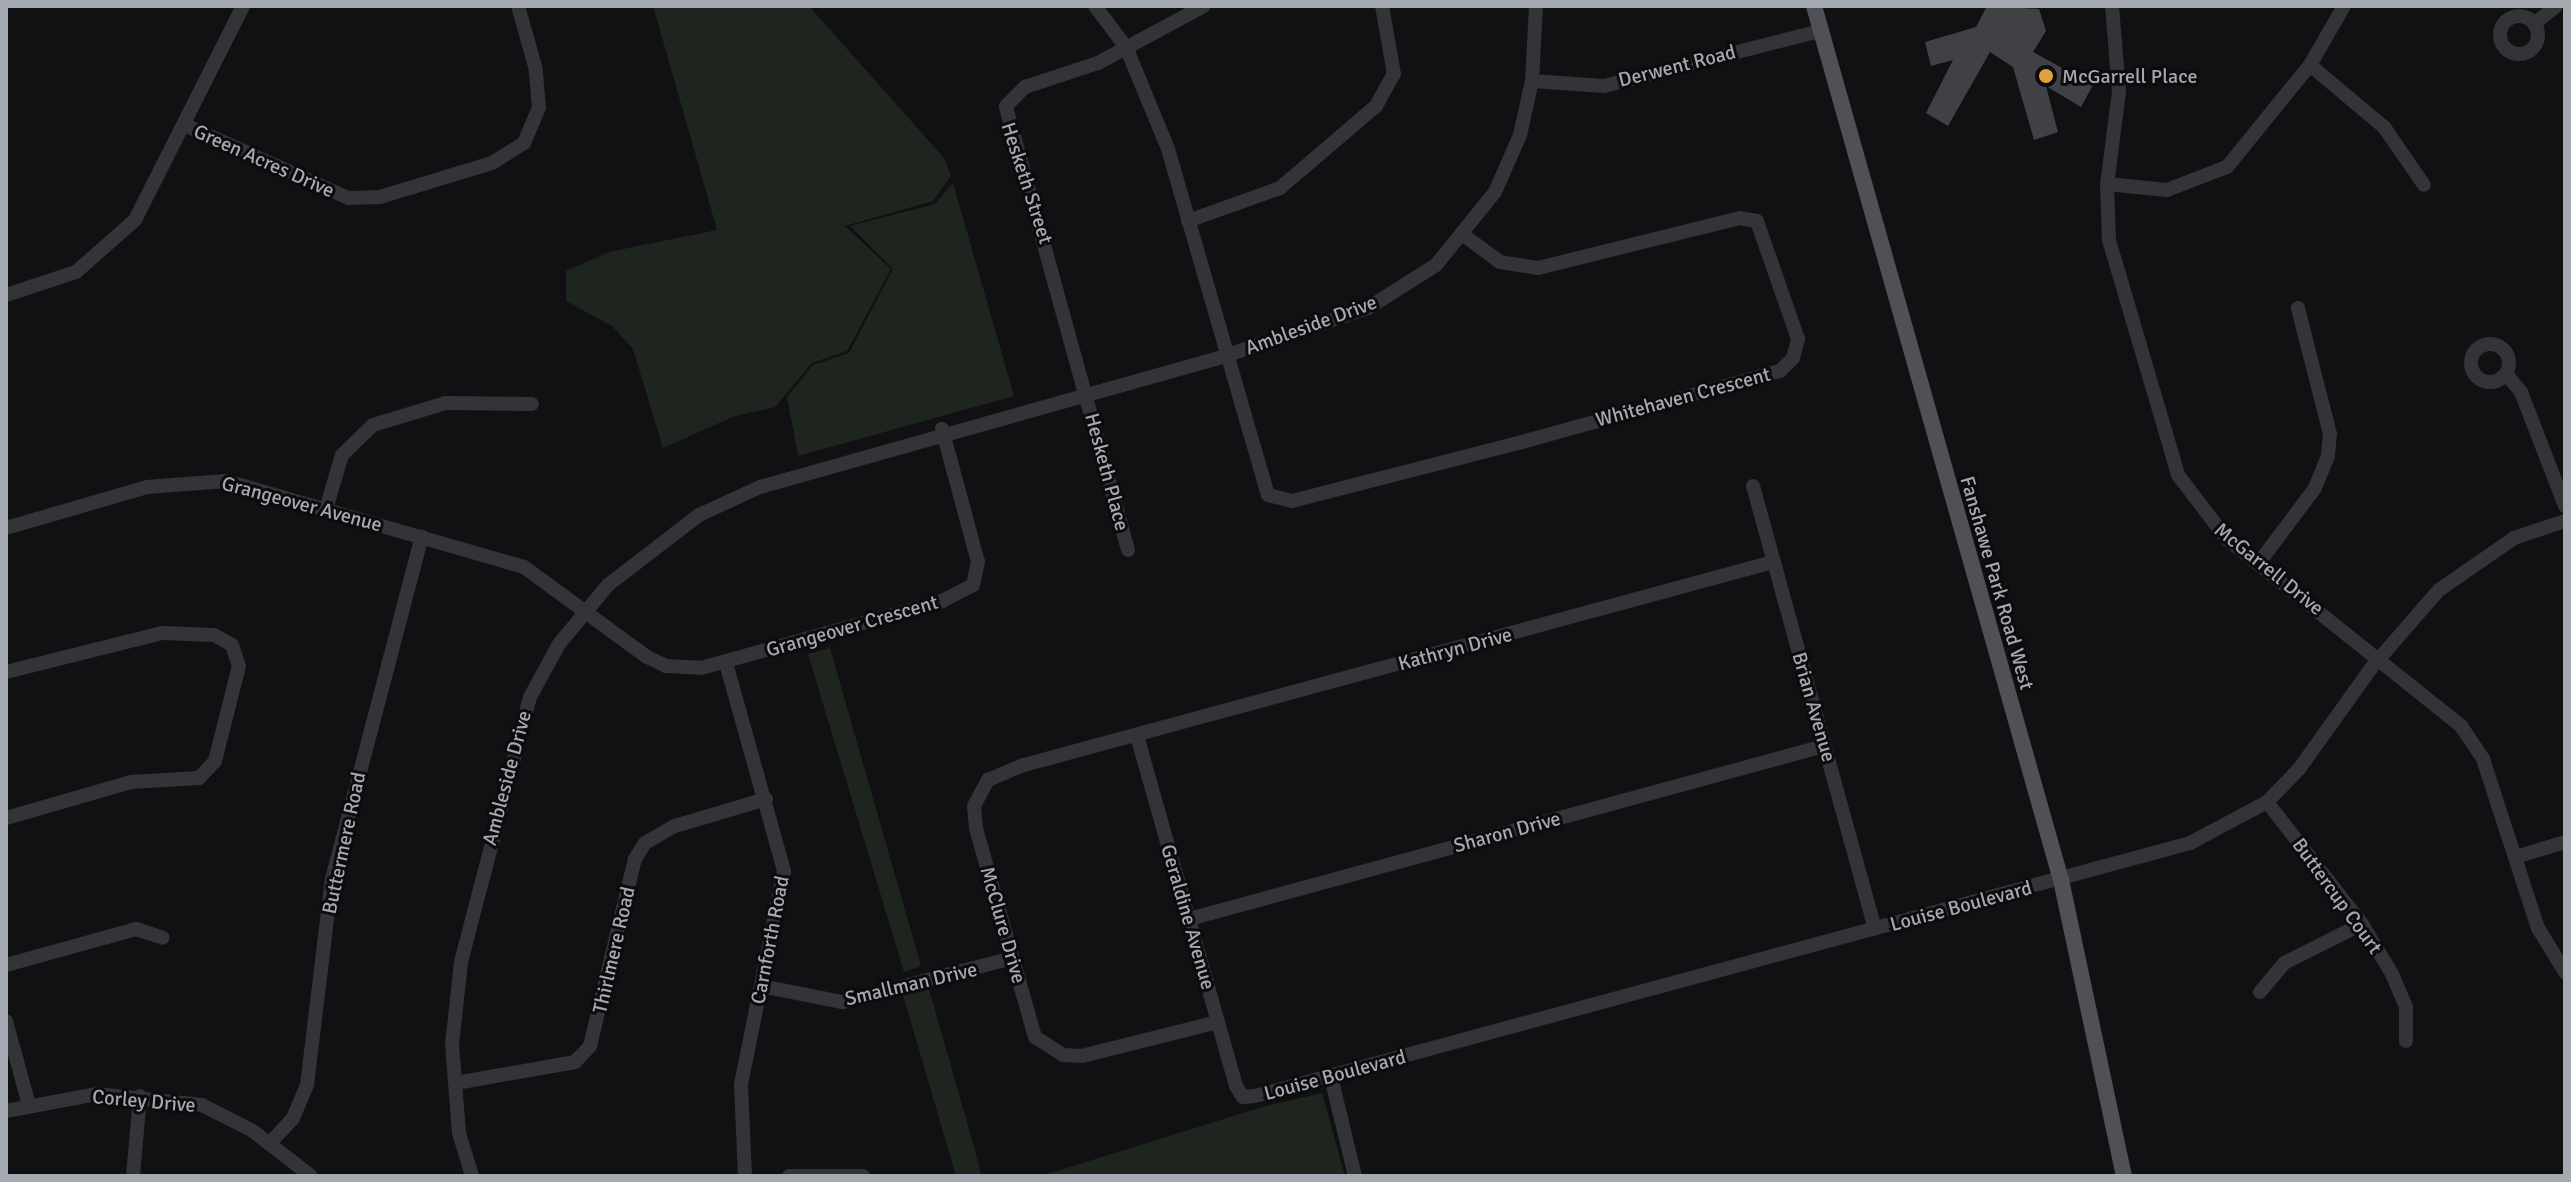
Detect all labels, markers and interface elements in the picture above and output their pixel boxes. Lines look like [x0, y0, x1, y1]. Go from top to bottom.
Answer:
street label: Derwent Road [1616, 40, 1738, 92]
place label: McGarrell Place [2062, 64, 2197, 88]
marker: McGarrell Place [2037, 67, 2055, 85]
street label: Green Acres Drive [190, 119, 338, 203]
street label: Hesketh Street [996, 119, 1058, 247]
street label: Ambleside Drive [1242, 290, 1380, 360]
street label: Whitehaven Crescent [1593, 362, 1773, 432]
street label: Hesketh Place [1080, 411, 1134, 533]
street label: Grangeover Avenue [219, 471, 385, 537]
street label: Fanshawe Park Road West [1955, 473, 2039, 693]
street label: McGarrell Drive [2210, 518, 2328, 620]
street label: Grangeover Crescent [763, 590, 941, 662]
street label: Kathryn Drive [1395, 622, 1515, 676]
street label: Brian Avenue [1787, 649, 1841, 765]
street label: Ambleside Drive [478, 708, 536, 848]
street label: Buttermere Road [317, 770, 371, 916]
street label: Sharon Drive [1451, 806, 1563, 858]
street label: Buttercup Court [2287, 833, 2387, 959]
street label: Geraldine Avenue [1156, 842, 1220, 992]
street label: McClure Drive [975, 864, 1031, 986]
street label: Carnforth Road [746, 874, 794, 1006]
street label: Louise Boulevard [1888, 876, 2034, 936]
street label: Thirlmere Road [588, 884, 640, 1016]
street label: Smallman Drive [843, 957, 979, 1011]
street label: Louise Boulevard [1262, 1045, 1408, 1105]
street label: Corley Drive [91, 1085, 197, 1117]

